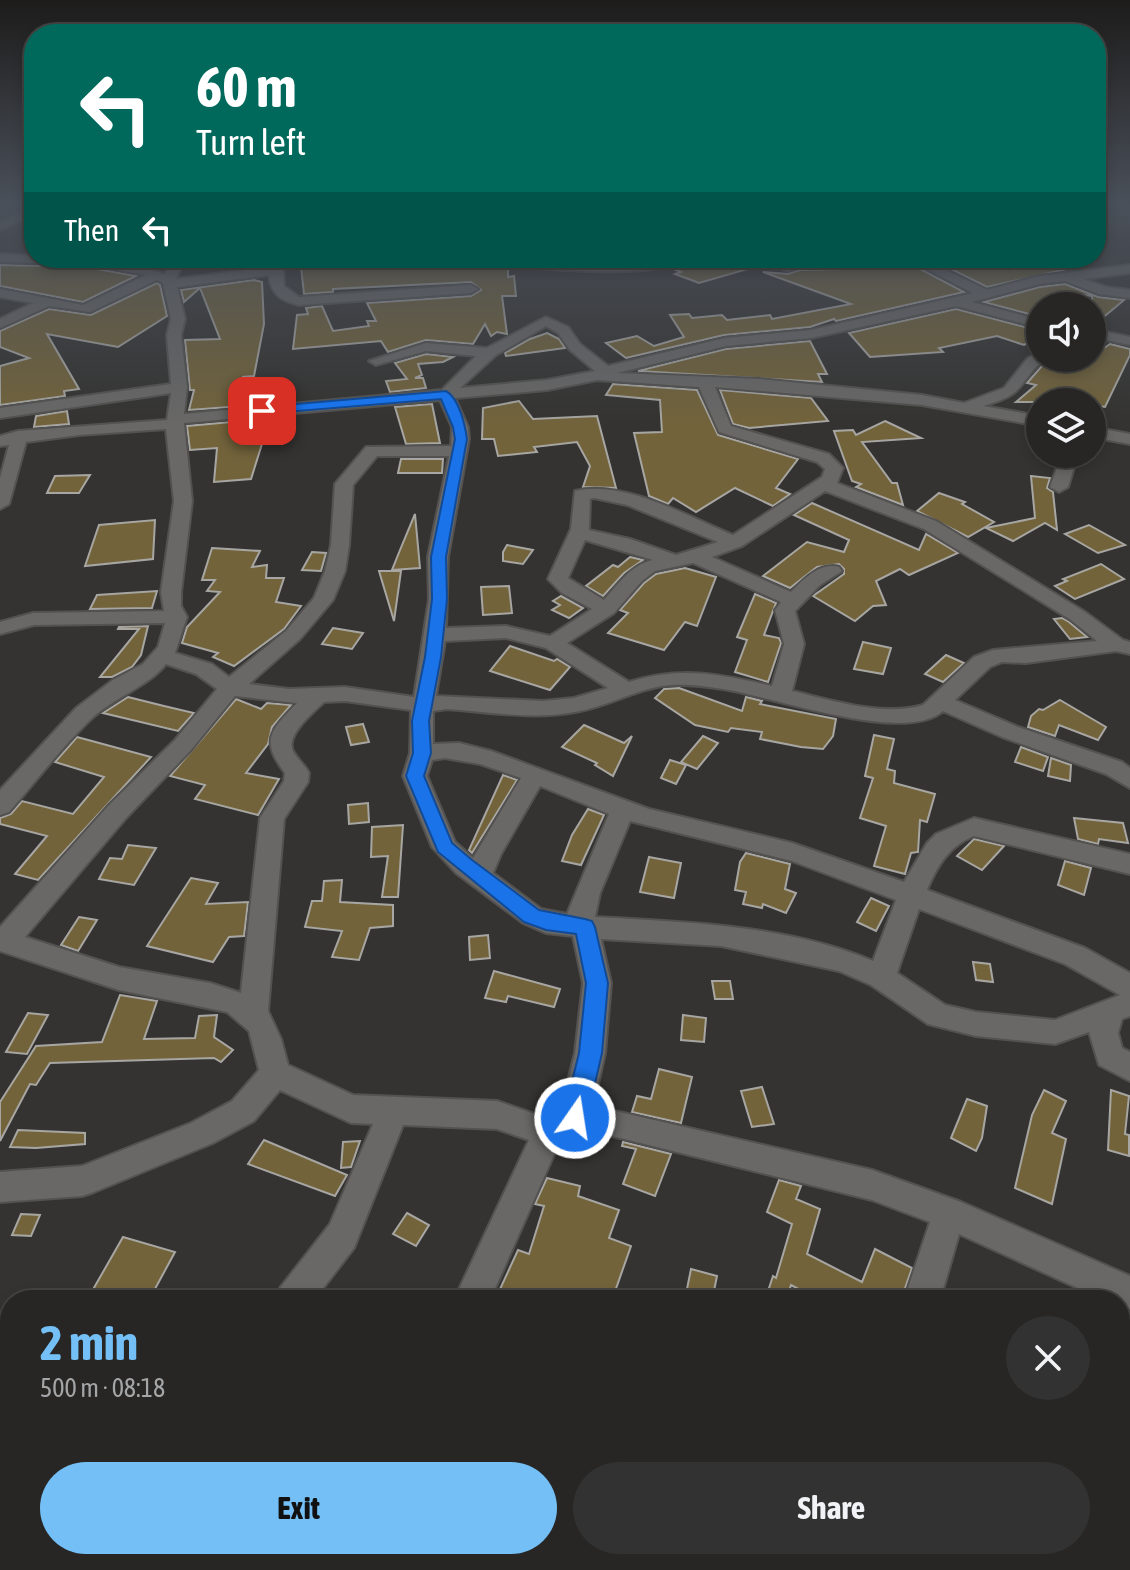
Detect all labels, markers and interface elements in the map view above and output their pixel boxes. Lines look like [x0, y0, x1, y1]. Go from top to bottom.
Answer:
text: 60 m [196, 55, 297, 119]
icon: left [64, 56, 168, 160]
text: Turn left [196, 121, 306, 163]
icon: left [135, 208, 179, 252]
text: Then [64, 213, 119, 247]
map controls [1026, 292, 1106, 468]
button: sound [1026, 292, 1106, 372]
pin [228, 377, 296, 445]
button: layers [1026, 388, 1106, 468]
icon: arrive [240, 389, 284, 433]
position arrow [533, 1076, 617, 1160]
text: 2 min [40, 1315, 138, 1370]
button: close [1006, 1316, 1090, 1400]
text: 500 m · 08:18 [40, 1373, 165, 1403]
button: Exit [40, 1462, 557, 1554]
button: Share [573, 1462, 1090, 1554]

